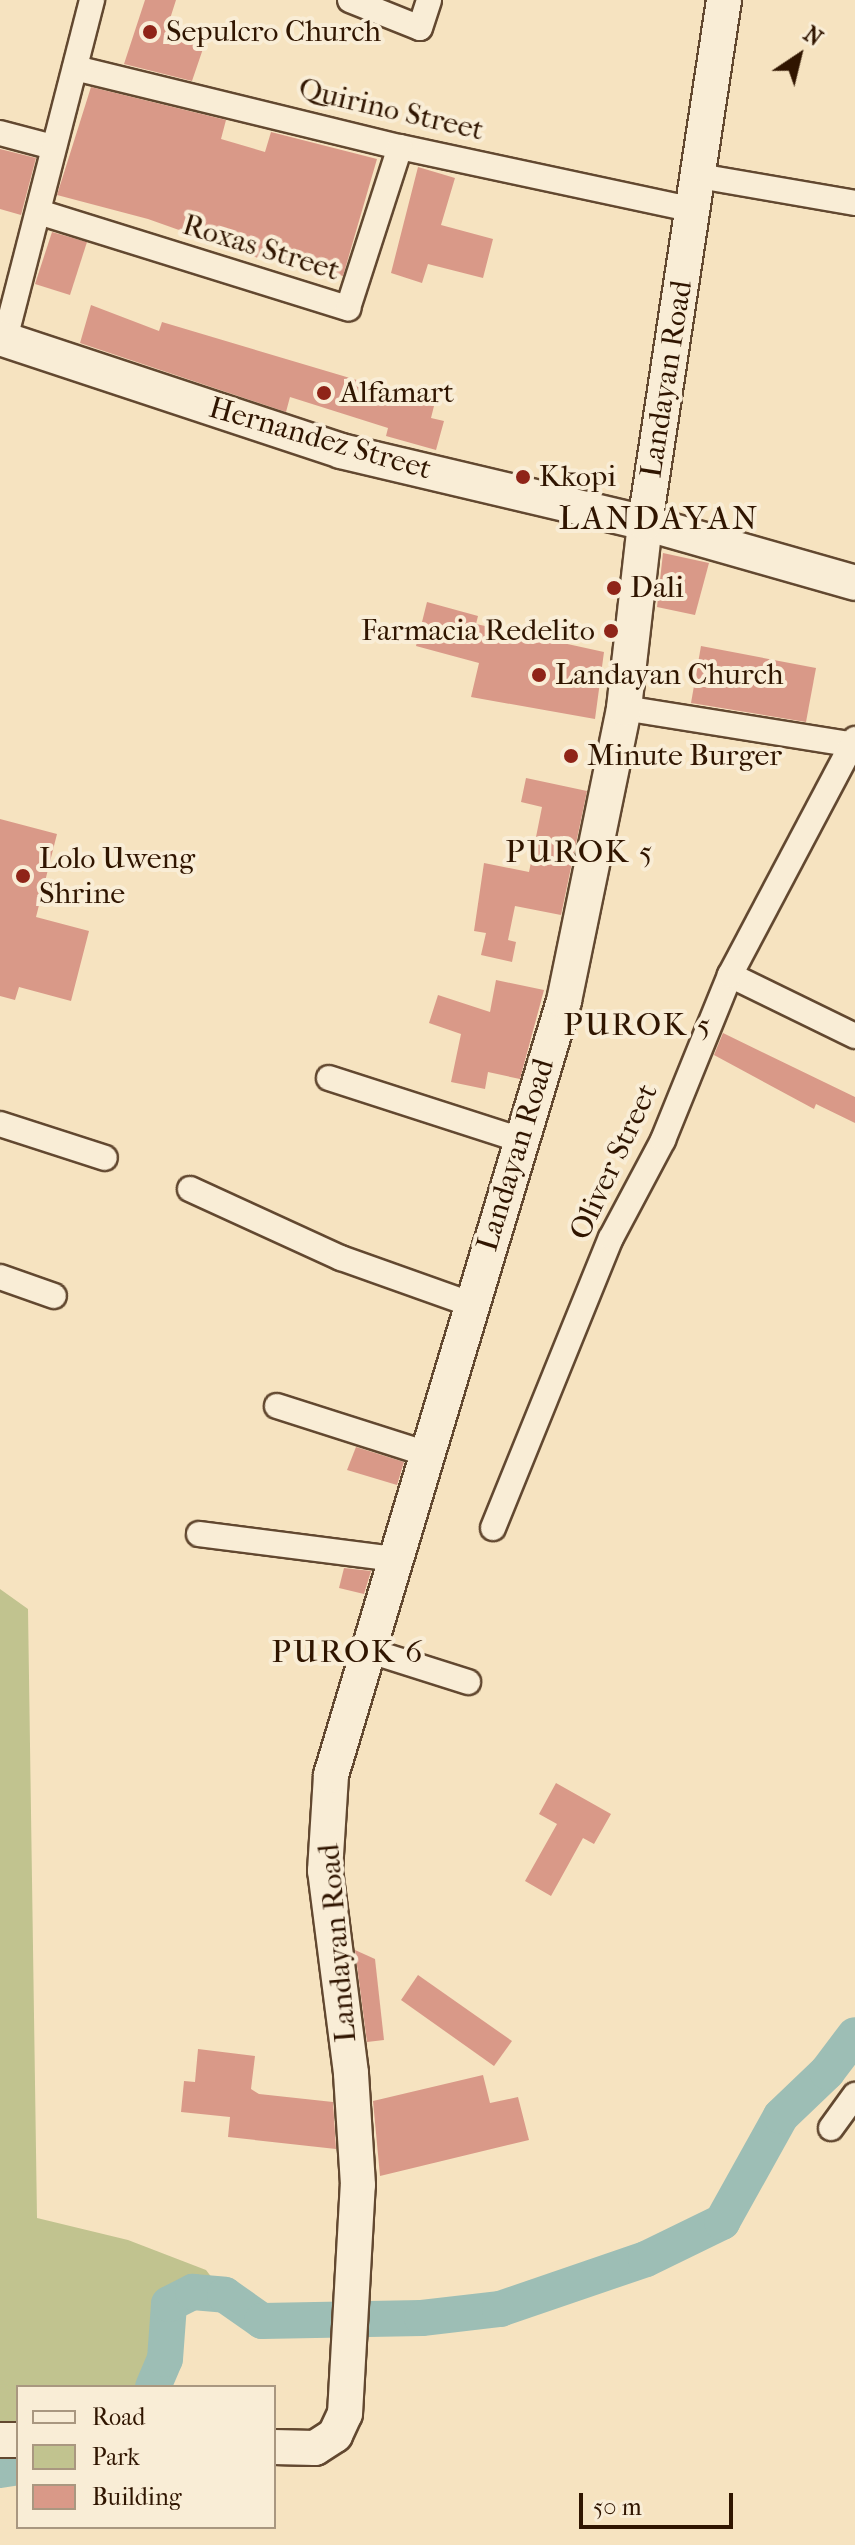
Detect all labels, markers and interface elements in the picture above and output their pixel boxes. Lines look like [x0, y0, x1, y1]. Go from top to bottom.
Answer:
place label: Sepulcro Church [166, 14, 381, 50]
north arrow [759, 16, 839, 96]
text: N [798, 21, 827, 52]
marker: Sepulcro Church [141, 23, 159, 41]
street label: Quirino Street [295, 71, 487, 149]
street label: Roxas Street [178, 207, 344, 289]
street label: Landayan Road [634, 278, 700, 480]
place label: Alfamart [340, 375, 454, 411]
marker: Alfamart [315, 384, 333, 402]
street label: Hernandez Street [205, 390, 435, 488]
place label: Kkopi [539, 459, 616, 495]
marker: Kkopi [514, 468, 532, 486]
district label: LANDAYAN [558, 499, 760, 539]
place label: Dali [630, 570, 684, 606]
marker: Dali [605, 579, 623, 597]
place label: Farmacia Redelito [361, 613, 595, 649]
marker: Farmacia Redelito [602, 622, 620, 640]
place label: Landayan Church [555, 657, 784, 693]
marker: Landayan Church [530, 666, 548, 684]
place label: Minute Burger [587, 738, 782, 774]
marker: Minute Burger [562, 747, 580, 765]
district label: PUROK 5 [505, 833, 655, 871]
place label: Lolo Uweng Shrine [39, 841, 195, 912]
marker: Lolo Uweng Shrine [14, 867, 32, 885]
district label: PUROK 5 [563, 1006, 713, 1044]
street label: Landayan Road [470, 1055, 562, 1255]
street label: Oliver Street [562, 1078, 666, 1246]
district label: PUROK 6 [272, 1633, 424, 1671]
street label: Landayan Road [311, 1842, 365, 2044]
legend [16, 2385, 276, 2529]
text: Road [92, 2403, 145, 2431]
text: Park [92, 2443, 140, 2471]
scale bar [583, 2477, 737, 2527]
text: Building [92, 2483, 182, 2511]
text: 50 m [593, 2493, 642, 2521]

